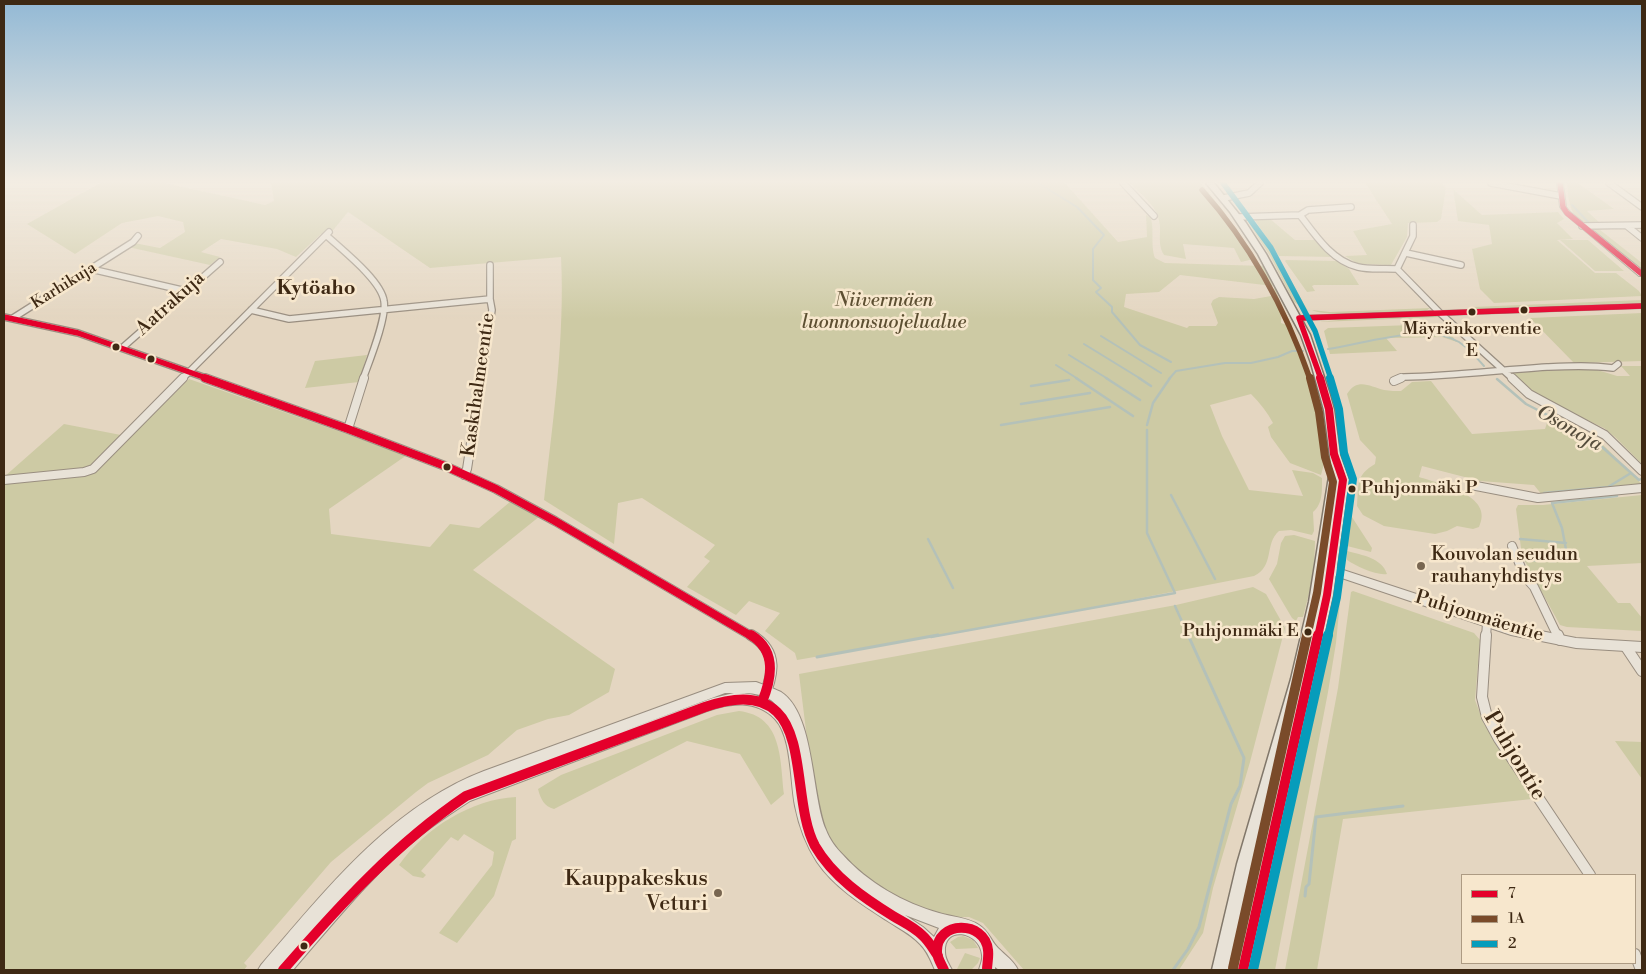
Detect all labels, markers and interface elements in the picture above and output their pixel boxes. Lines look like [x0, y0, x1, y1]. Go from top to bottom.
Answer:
street label: Karhikuja [28, 258, 100, 314]
street label: Aatrakuja [132, 267, 210, 341]
district label: Kytöaho [277, 277, 355, 301]
park label: Niivermäen luonnonsuojelualue [802, 290, 966, 334]
unlabelled marker [1519, 305, 1529, 315]
marker: Mäyränkorventie E [1467, 307, 1477, 317]
street label: Kaskihalmeentie [458, 312, 500, 458]
place label: Mäyränkorventie E [1403, 319, 1541, 362]
unlabelled marker [111, 342, 121, 352]
unlabelled marker [146, 354, 156, 364]
water label: Osonoja [1532, 401, 1606, 457]
unlabelled marker [442, 462, 452, 472]
place label: Puhjonmäki P [1361, 478, 1477, 500]
marker: Puhjonmäki P [1347, 484, 1357, 494]
place label: Kouvolan seudun rauhanyhdistys [1431, 544, 1578, 588]
marker: Kouvolan seudun rauhanyhdistys [1415, 560, 1427, 572]
street label: Puhjonmäentie [1412, 587, 1546, 647]
place label: Puhjonmäki E [1182, 621, 1299, 643]
marker: Puhjonmäki E [1303, 627, 1313, 637]
street label: Puhjontie [1477, 706, 1551, 806]
place label: Kauppakeskus Veturi [564, 867, 708, 918]
legend [1461, 874, 1636, 964]
text: 7 [1508, 884, 1516, 903]
marker: Kauppakeskus Veturi [712, 887, 724, 899]
text: 1A [1508, 909, 1525, 928]
text: 2 [1508, 934, 1517, 953]
unlabelled marker [299, 941, 309, 951]

